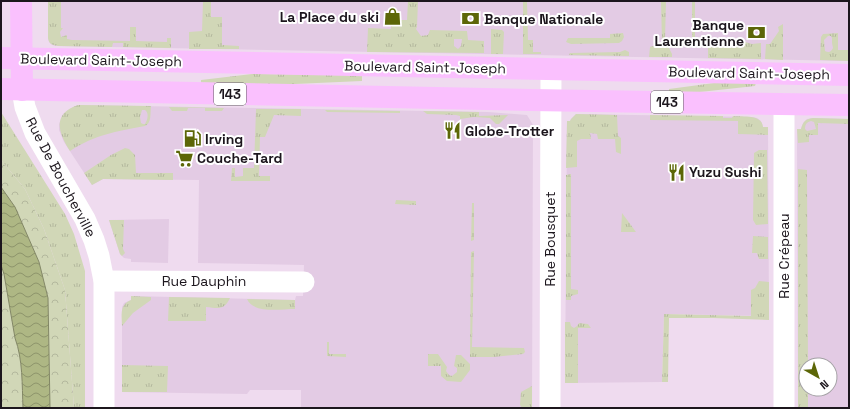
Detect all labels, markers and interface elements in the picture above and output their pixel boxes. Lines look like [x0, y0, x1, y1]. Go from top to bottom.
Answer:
shop icon: La Place du ski [382, 7, 402, 27]
place label: La Place du ski [280, 8, 379, 26]
bank icon: Banque Nationale [461, 9, 481, 29]
place label: Banque Nationale [484, 10, 603, 28]
place label: Banque Laurentienne [655, 16, 744, 50]
bank icon: Banque Laurentienne [747, 23, 767, 43]
street label: Boulevard Saint-Joseph [20, 50, 182, 70]
street label: Boulevard Saint-Joseph [344, 57, 506, 77]
street label: Boulevard Saint-Joseph [668, 63, 830, 83]
road number: 143 [214, 83, 246, 105]
road number: 143 [651, 91, 683, 113]
street label: Rue De Boucherville [22, 114, 100, 240]
restaurant icon: Globe-Trotter [442, 121, 462, 141]
place label: Globe-Trotter [465, 122, 555, 140]
fuel station icon: Irving [182, 129, 202, 149]
place label: Irving [205, 130, 243, 148]
supermarket icon: Couche-Tard [174, 148, 194, 168]
place label: Couche-Tard [197, 149, 282, 167]
restaurant icon: Yuzu Sushi [666, 162, 686, 182]
place label: Yuzu Sushi [689, 163, 762, 181]
street label: Rue Bousquet [541, 191, 559, 287]
street label: Rue Crépeau [775, 213, 793, 299]
street label: Rue Dauphin [162, 272, 246, 290]
north arrow [798, 357, 838, 397]
text: N [817, 377, 832, 393]

